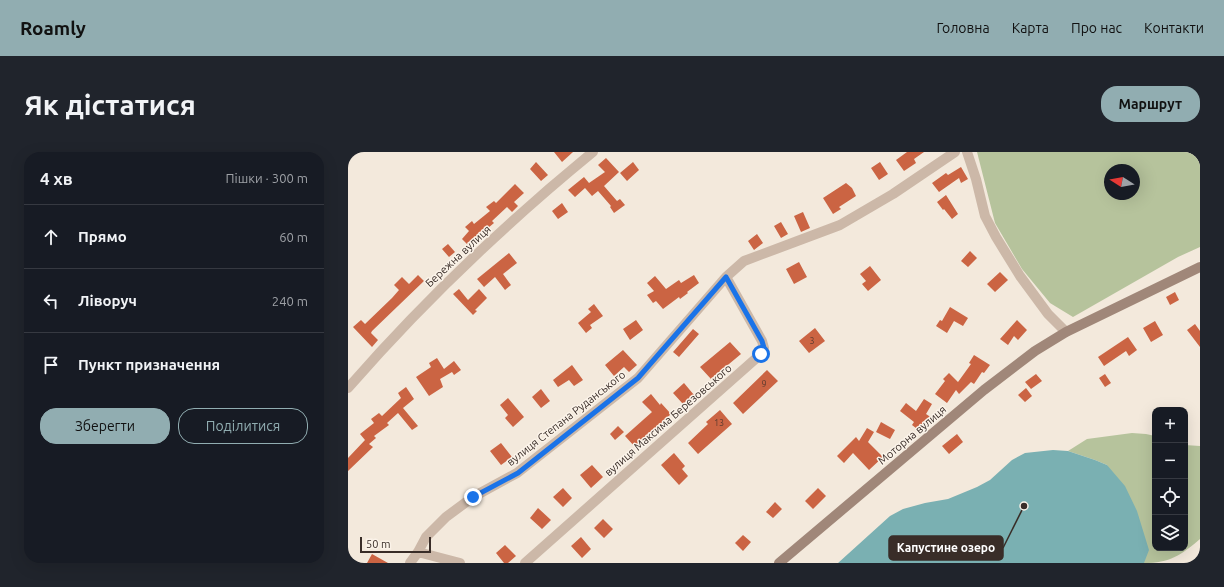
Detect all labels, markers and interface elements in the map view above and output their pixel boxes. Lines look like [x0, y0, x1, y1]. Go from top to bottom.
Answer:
text: Roamly [20, 17, 86, 39]
text: Головна [936, 20, 990, 36]
text: Карта [1012, 20, 1049, 36]
text: Про нас [1071, 20, 1122, 36]
text: Контакти [1144, 20, 1204, 36]
button: Маршрут [1101, 86, 1200, 122]
text: Як дістатися [24, 89, 196, 120]
north arrow [1104, 164, 1140, 200]
text: 4 хв [40, 169, 73, 188]
text: Пішки · 300 m [226, 171, 308, 185]
street label: Бережна вулиця [423, 223, 493, 289]
icon: ahead [40, 226, 62, 248]
text: Прямо [78, 228, 127, 245]
text: 60 m [279, 230, 308, 244]
icon: left [40, 290, 62, 312]
text: Ліворуч [78, 292, 137, 309]
text: 240 m [272, 294, 308, 308]
house number: 3 [809, 336, 815, 346]
route start [752, 345, 770, 363]
icon: arrive [40, 354, 62, 376]
text: Пункт призначення [78, 356, 220, 373]
street label: вулиця Максима Березовського [602, 362, 734, 478]
street label: вулиця Степана Руданського [504, 368, 628, 468]
house number: 9 [761, 379, 767, 389]
street label: Моторна вулиця [876, 403, 948, 467]
map controls [1152, 407, 1188, 551]
button: + [1152, 407, 1188, 443]
button: Зберегти [40, 408, 170, 444]
button: Поділитися [178, 408, 308, 444]
house number: 13 [714, 418, 724, 428]
button: − [1152, 443, 1188, 479]
button: locate [1152, 479, 1188, 515]
route end [464, 488, 482, 506]
button: layers [1152, 515, 1188, 551]
scale bar [360, 535, 431, 554]
callout: Капустине озеро [889, 536, 1003, 560]
text: 50 m [366, 538, 390, 550]
text: Капустине озеро [897, 541, 995, 554]

